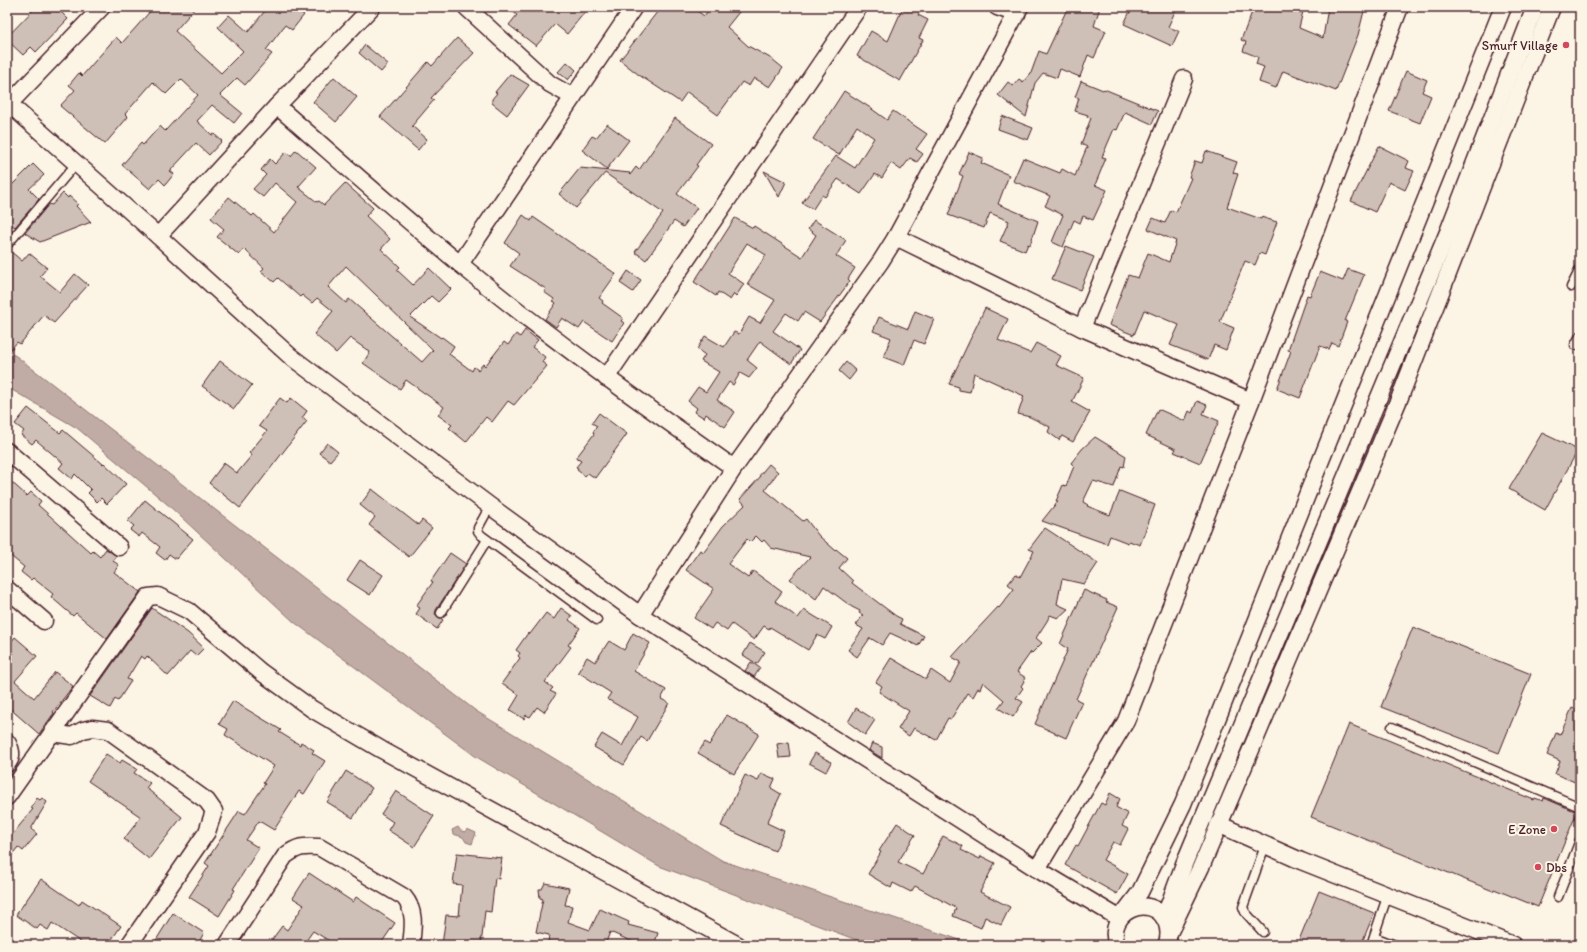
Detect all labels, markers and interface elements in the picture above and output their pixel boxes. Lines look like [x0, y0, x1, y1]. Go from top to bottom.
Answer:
place label: Smurf Village [1482, 38, 1558, 53]
marker: Smurf Village [1561, 40, 1571, 50]
place label: E Zone [1508, 822, 1546, 837]
marker: E Zone [1549, 824, 1559, 834]
place label: Dbs [1546, 860, 1567, 875]
marker: Dbs [1533, 862, 1543, 872]

